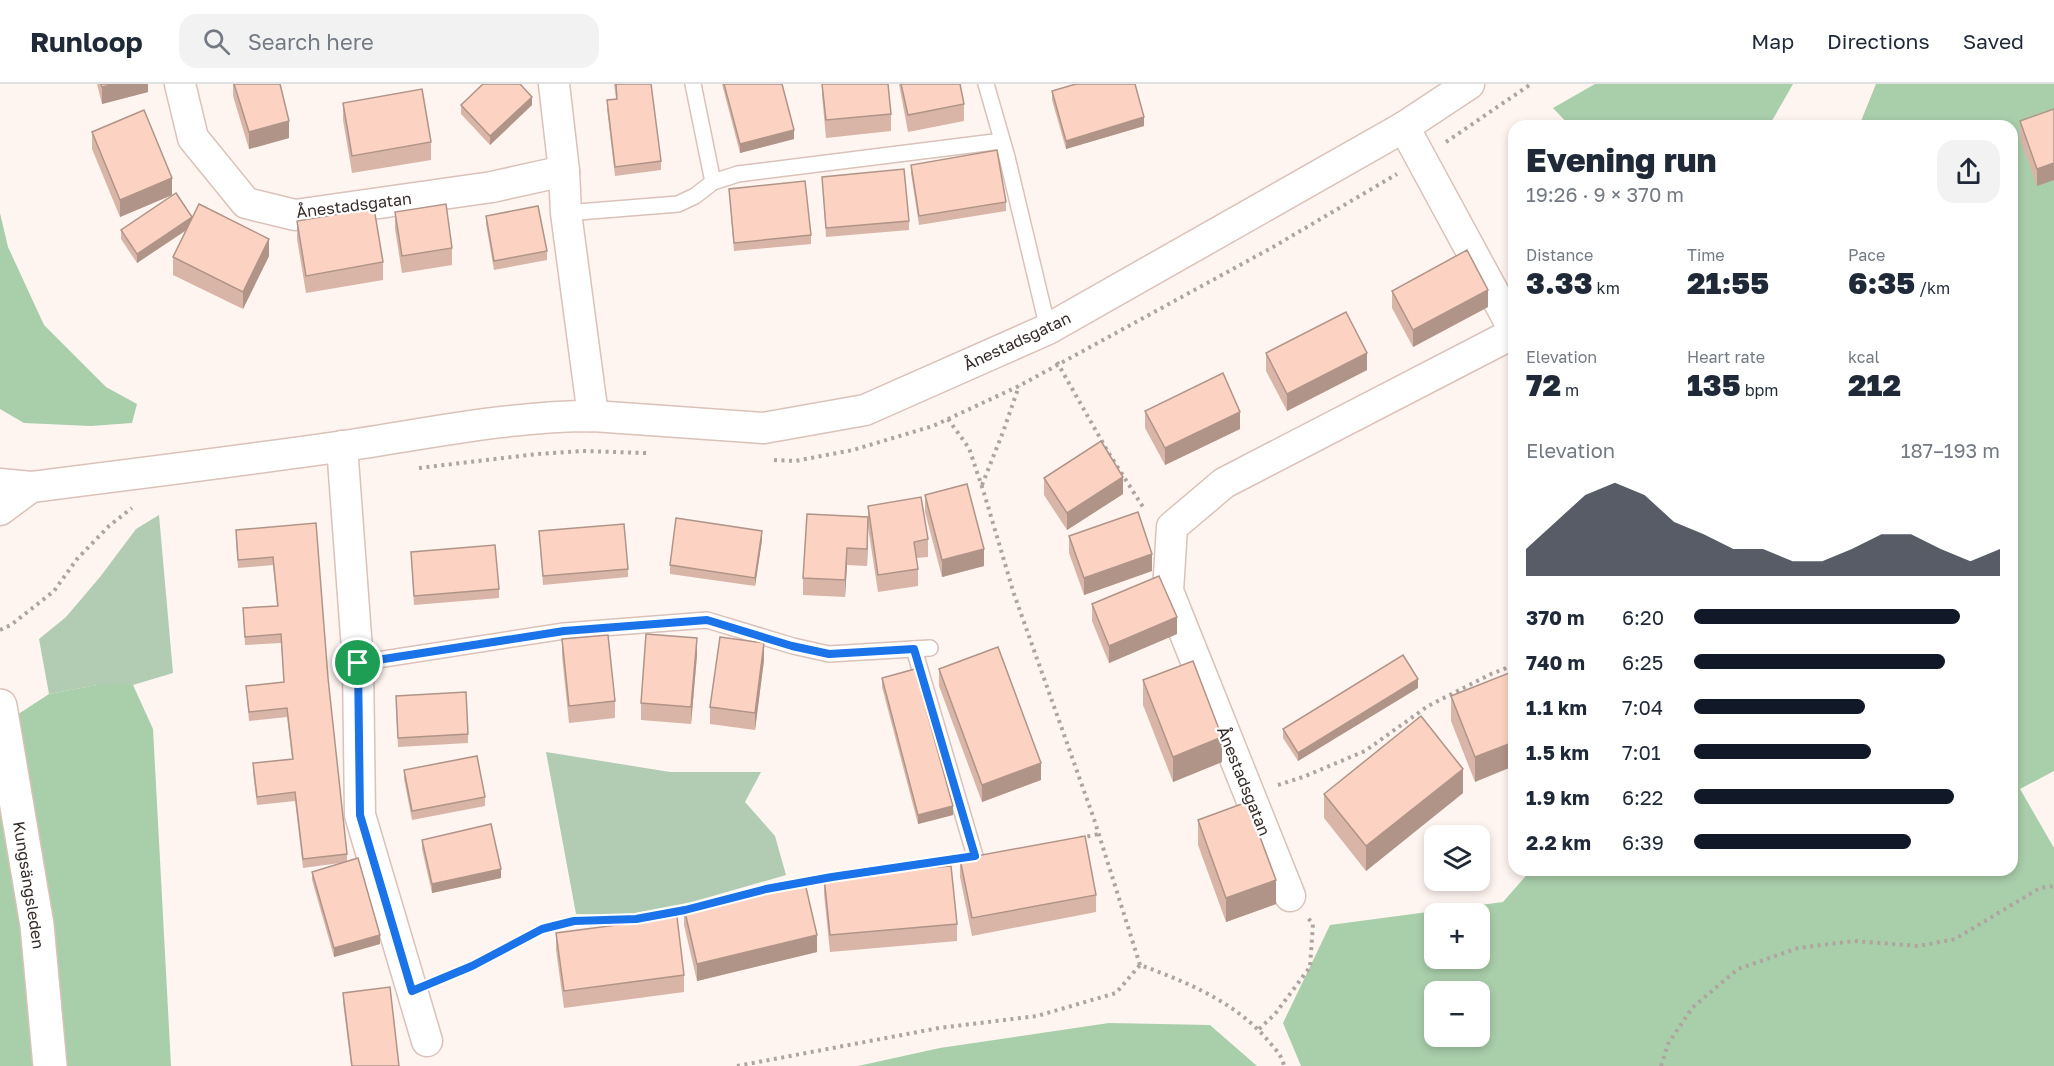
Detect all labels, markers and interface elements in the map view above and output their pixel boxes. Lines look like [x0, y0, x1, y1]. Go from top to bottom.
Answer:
search box [179, 14, 599, 68]
text: Runloop [30, 25, 143, 58]
icon: search [200, 25, 233, 58]
text: Search here [248, 28, 374, 55]
text: Map [1751, 28, 1794, 54]
text: Directions [1827, 28, 1930, 54]
text: Saved [1963, 28, 2024, 54]
text: Evening run [1526, 140, 1717, 179]
button: share [1937, 140, 2000, 203]
text: 19:26 · 9 × 370 m [1526, 182, 1684, 206]
street label: Ånestadsgatan [295, 188, 413, 222]
text: Distance [1526, 245, 1593, 265]
text: Time [1687, 245, 1725, 265]
text: Pace [1848, 245, 1885, 265]
text: 3.33 [1526, 265, 1593, 301]
text: 21:55 [1687, 265, 1769, 301]
text: 6:35 [1848, 265, 1915, 301]
text: km [1593, 278, 1620, 298]
text: /km [1915, 278, 1950, 298]
street label: Ånestadsgatan [960, 307, 1074, 375]
text: Elevation [1526, 347, 1597, 367]
text: Heart rate [1687, 347, 1765, 367]
text: kcal [1848, 347, 1880, 367]
text: 72 [1526, 367, 1561, 403]
text: 135 [1687, 367, 1741, 403]
text: 212 [1848, 367, 1901, 403]
text: m [1561, 380, 1579, 400]
text: bpm [1741, 380, 1778, 400]
text: Elevation [1526, 438, 1615, 462]
text: 187–193 m [1901, 438, 2000, 462]
text: 370 m [1526, 605, 1585, 629]
text: 6:20 [1622, 605, 1664, 629]
pin [332, 637, 383, 688]
icon: arrive [341, 646, 374, 679]
text: 740 m [1526, 650, 1585, 674]
text: 6:25 [1622, 650, 1663, 674]
text: 1.1 km [1526, 695, 1587, 719]
text: 7:04 [1622, 695, 1663, 719]
street label: Ånestadsgatan [1213, 723, 1275, 839]
text: 1.5 km [1526, 740, 1589, 764]
text: 7:01 [1622, 740, 1661, 764]
text: 1.9 km [1526, 785, 1590, 809]
text: 6:22 [1622, 785, 1663, 809]
street label: Kungsängsleden [9, 820, 49, 950]
map controls [1424, 825, 1490, 1047]
button: layers [1424, 825, 1490, 891]
text: 2.2 km [1526, 830, 1591, 854]
text: 6:39 [1622, 830, 1664, 854]
button: + [1424, 903, 1490, 969]
button: − [1424, 981, 1490, 1047]

